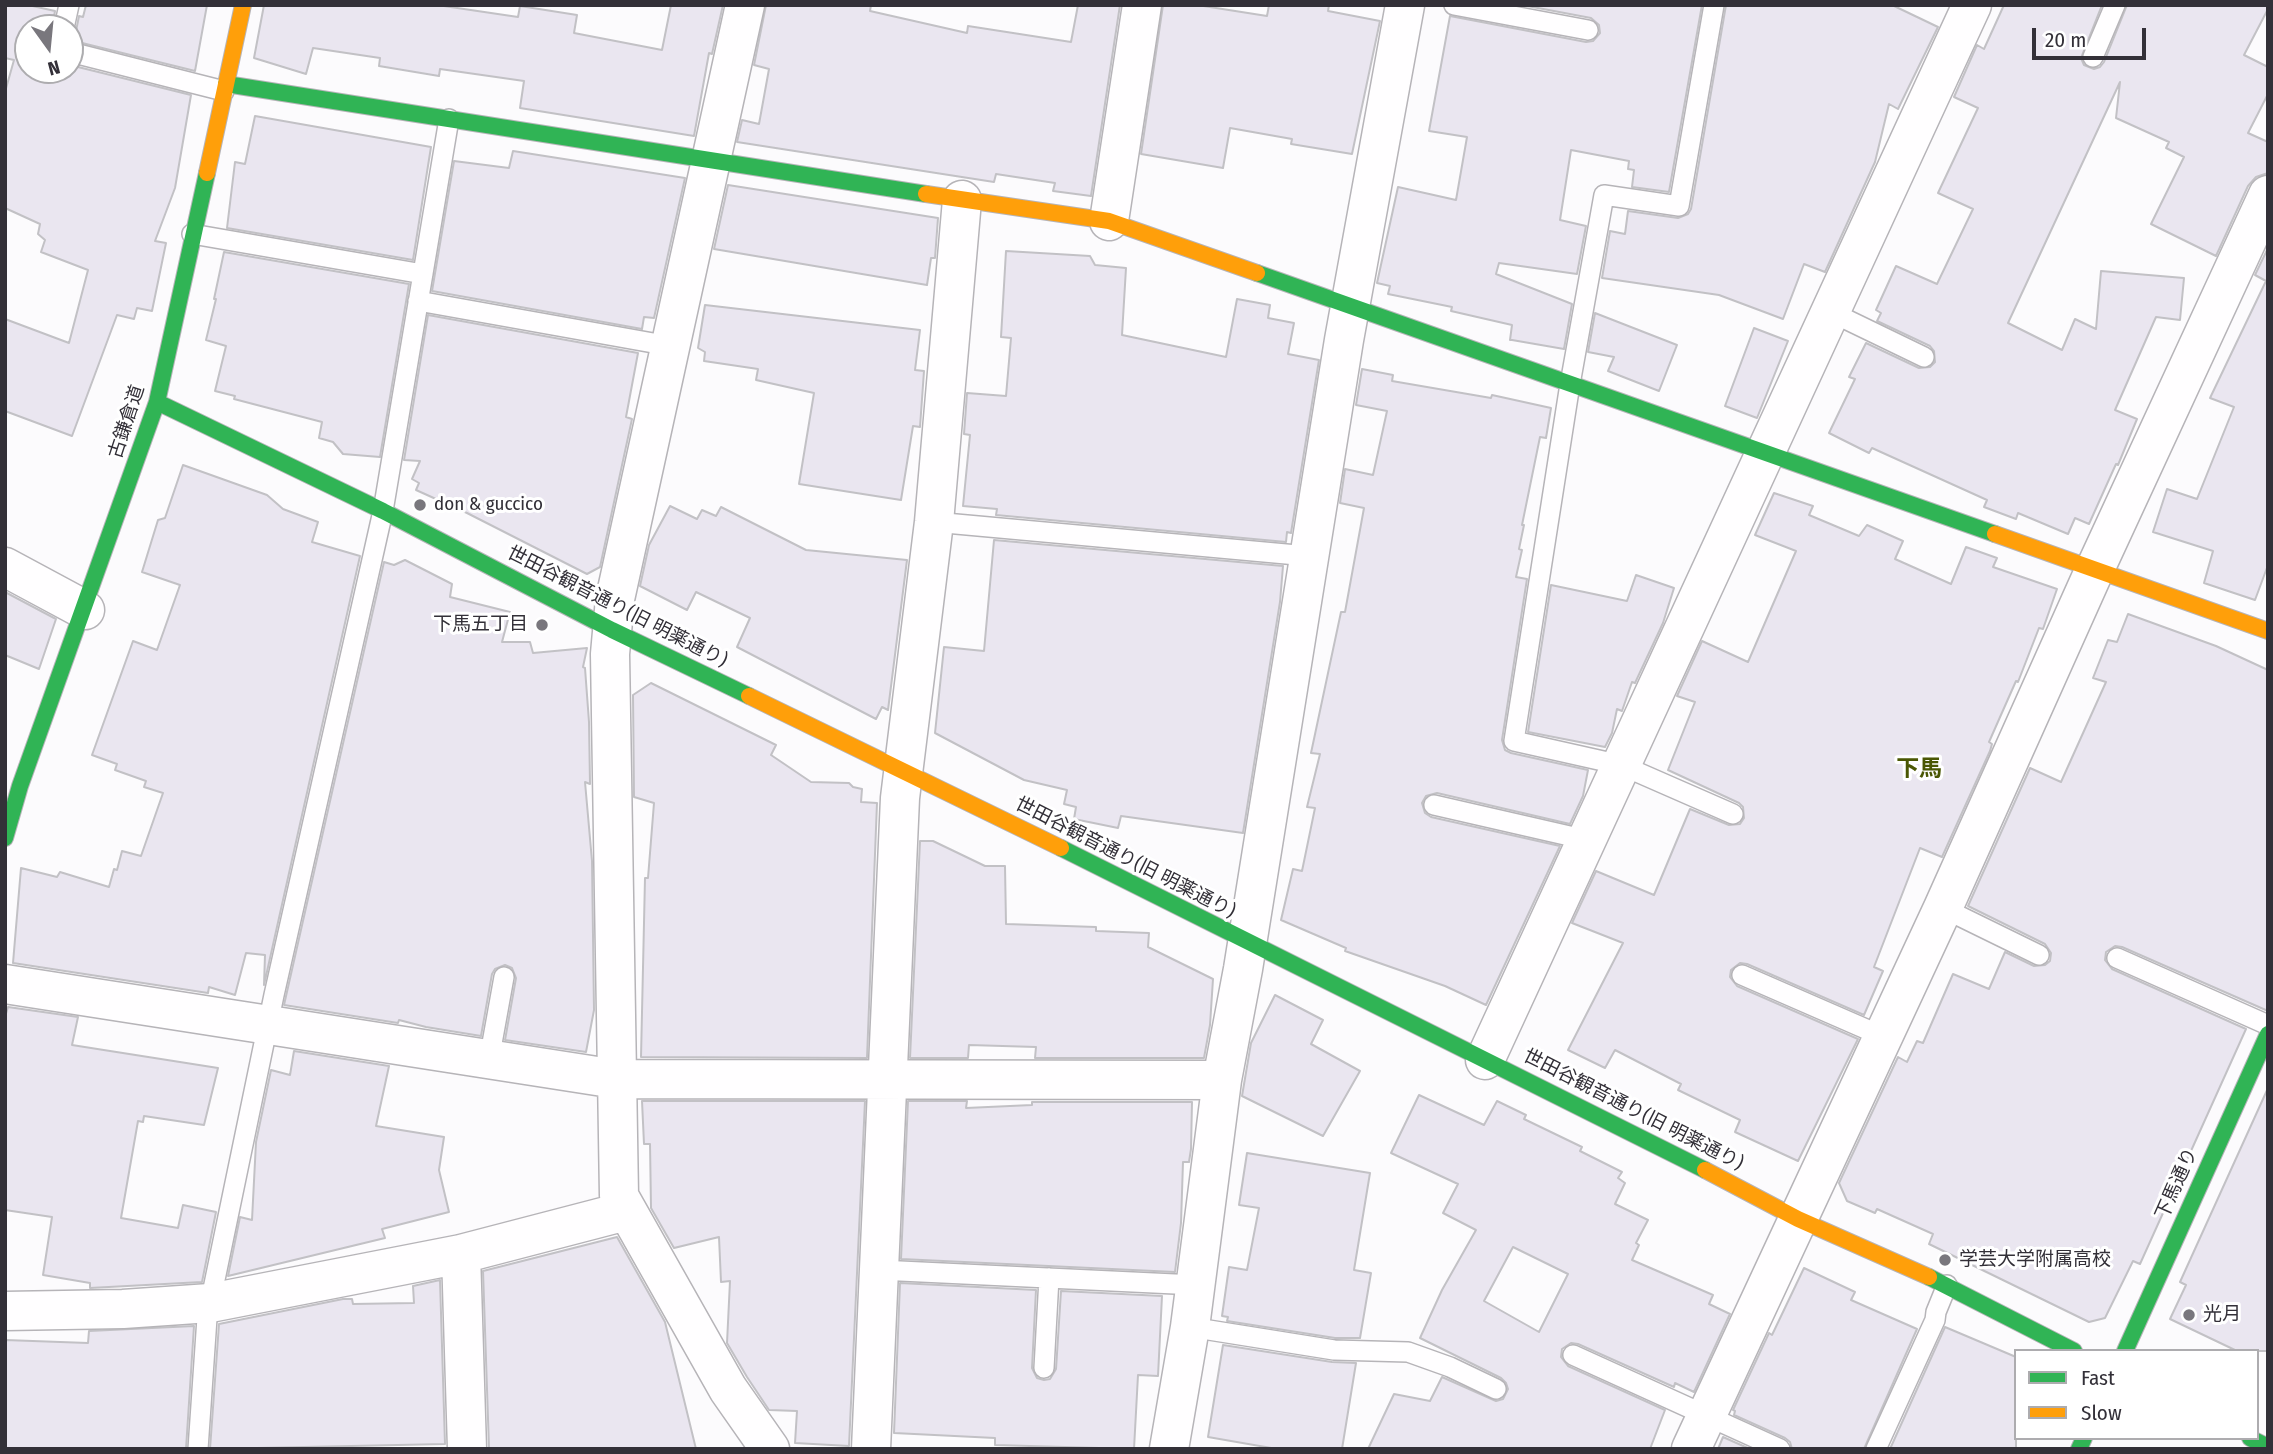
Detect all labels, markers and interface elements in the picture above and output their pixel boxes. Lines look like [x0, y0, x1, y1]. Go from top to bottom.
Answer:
north arrow [14, 14, 84, 84]
scale bar [2035, 14, 2149, 58]
text: 20 m [2045, 27, 2086, 53]
text: N [46, 55, 63, 80]
street label: 古鎌倉道 [104, 382, 150, 462]
place label: don & guccico [434, 494, 543, 516]
marker: don & guccico [412, 497, 428, 513]
street label: 世田谷観音通り(旧 明薬通り) [503, 542, 731, 672]
place label: 下馬五丁目 [433, 614, 528, 636]
marker: 下馬五丁目 [534, 617, 550, 633]
district label: 下馬 [1896, 756, 1942, 784]
street label: 世田谷観音通り(旧 明薬通り) [1011, 793, 1239, 923]
street label: 世田谷観音通り(旧 明薬通り) [1519, 1045, 1747, 1175]
street label: 下馬通り [2151, 1145, 2203, 1223]
place label: 学芸大学附属高校 [1959, 1249, 2111, 1271]
marker: 学芸大学附属高校 [1937, 1252, 1953, 1268]
place label: 光月 [2203, 1304, 2241, 1326]
marker: 光月 [2181, 1307, 2197, 1323]
legend [2014, 1349, 2259, 1440]
text: Fast [2081, 1365, 2115, 1391]
text: Slow [2081, 1400, 2122, 1426]

